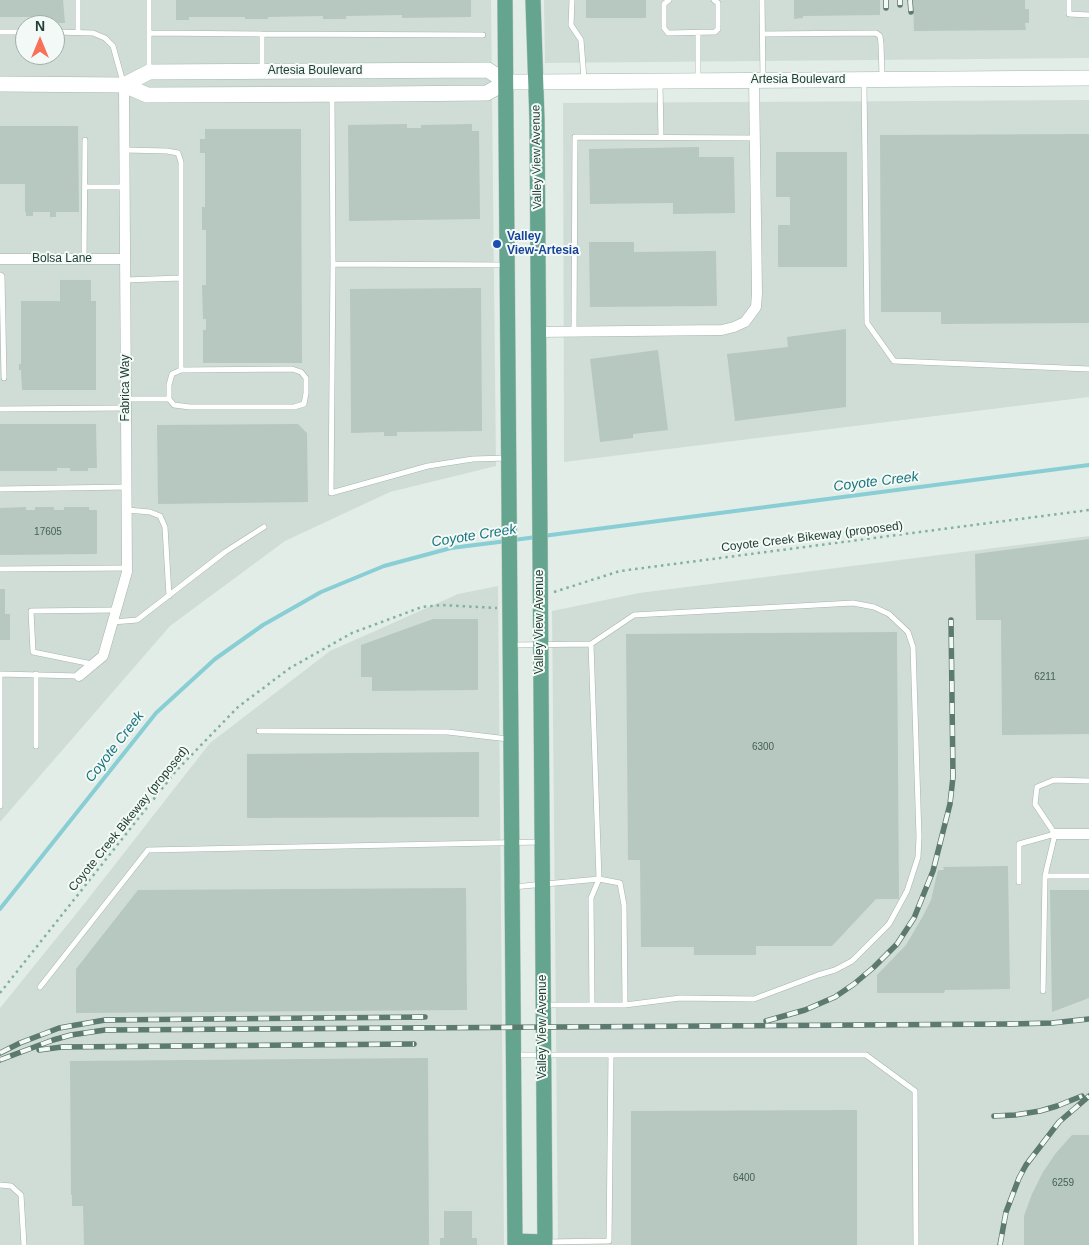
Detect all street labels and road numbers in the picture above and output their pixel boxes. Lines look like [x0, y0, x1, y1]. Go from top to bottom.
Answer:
street label: Artesia Boulevard [268, 64, 362, 78]
street label: Artesia Boulevard [751, 73, 845, 87]
street label: Valley View Avenue [529, 105, 545, 209]
street label: Bolsa Lane [32, 252, 92, 266]
street label: Fabrica Way [119, 355, 133, 421]
street label: Coyote Creek Bikeway (proposed) [720, 519, 904, 555]
street label: Valley View Avenue [533, 570, 547, 674]
street label: Coyote Creek Bikeway (proposed) [66, 743, 192, 895]
street label: Valley View Avenue [536, 975, 550, 1079]

